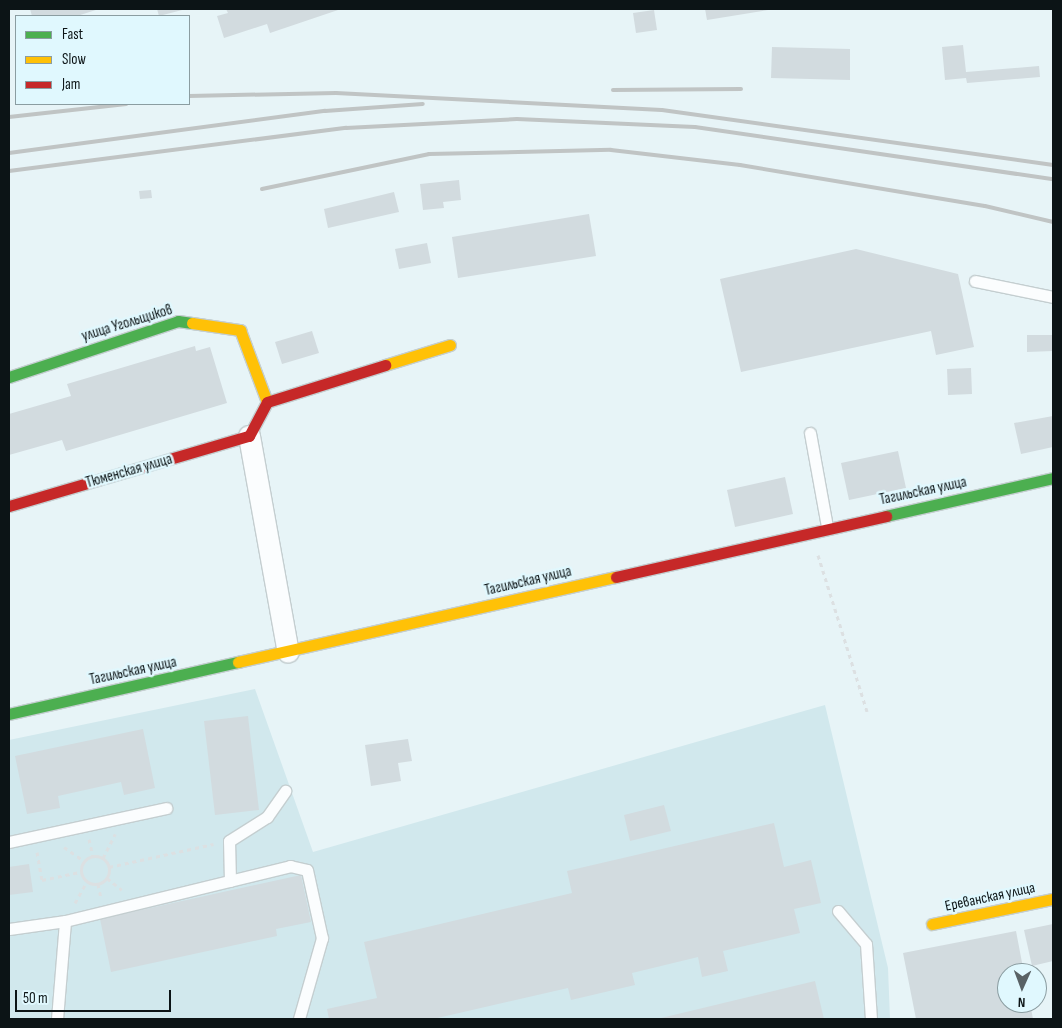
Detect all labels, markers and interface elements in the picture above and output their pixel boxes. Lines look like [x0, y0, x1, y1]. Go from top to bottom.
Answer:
legend [15, 15, 190, 105]
text: Fast [62, 25, 83, 44]
text: Slow [62, 50, 86, 69]
text: Jam [62, 75, 80, 94]
street label: улица Угольщиков [79, 301, 175, 345]
street label: Тюменская улица [84, 450, 174, 492]
street label: Тагильская улица [878, 473, 968, 509]
street label: Тагильская улица [483, 562, 573, 600]
street label: Тагильская улица [88, 653, 178, 689]
street label: Ереванская улица [943, 879, 1037, 915]
north arrow [997, 963, 1047, 1013]
scale bar [18, 980, 174, 1012]
text: 50 m [23, 989, 48, 1008]
text: N [1017, 994, 1026, 1011]

